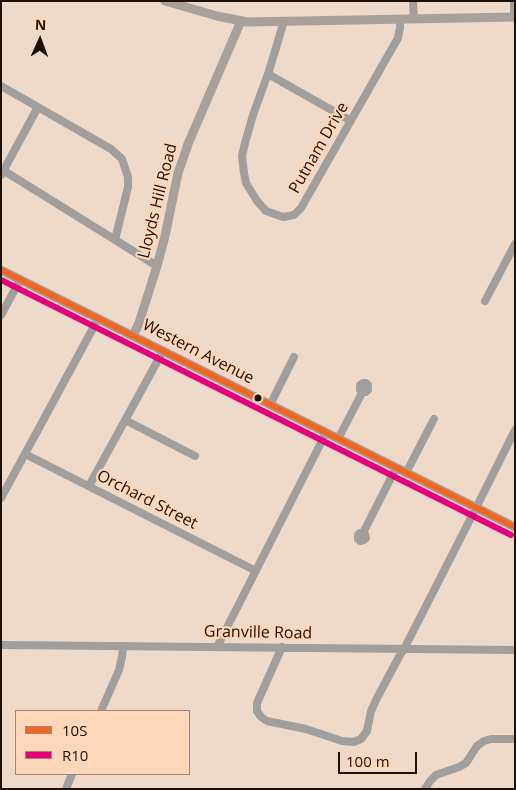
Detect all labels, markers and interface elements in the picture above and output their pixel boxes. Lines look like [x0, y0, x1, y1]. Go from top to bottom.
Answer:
north arrow [15, 15, 65, 65]
text: N [35, 15, 47, 34]
street label: Putnam Drive [285, 99, 353, 197]
street label: Lloyds Hill Road [134, 142, 182, 260]
street label: Western Avenue [139, 316, 257, 388]
unlabelled marker [253, 393, 263, 403]
street label: Orchard Street [93, 466, 201, 534]
street label: Granville Road [204, 622, 312, 644]
legend [15, 710, 190, 775]
text: 10S [62, 720, 87, 740]
scale bar [341, 742, 420, 774]
text: R10 [62, 745, 88, 765]
text: 100 m [346, 751, 390, 771]

